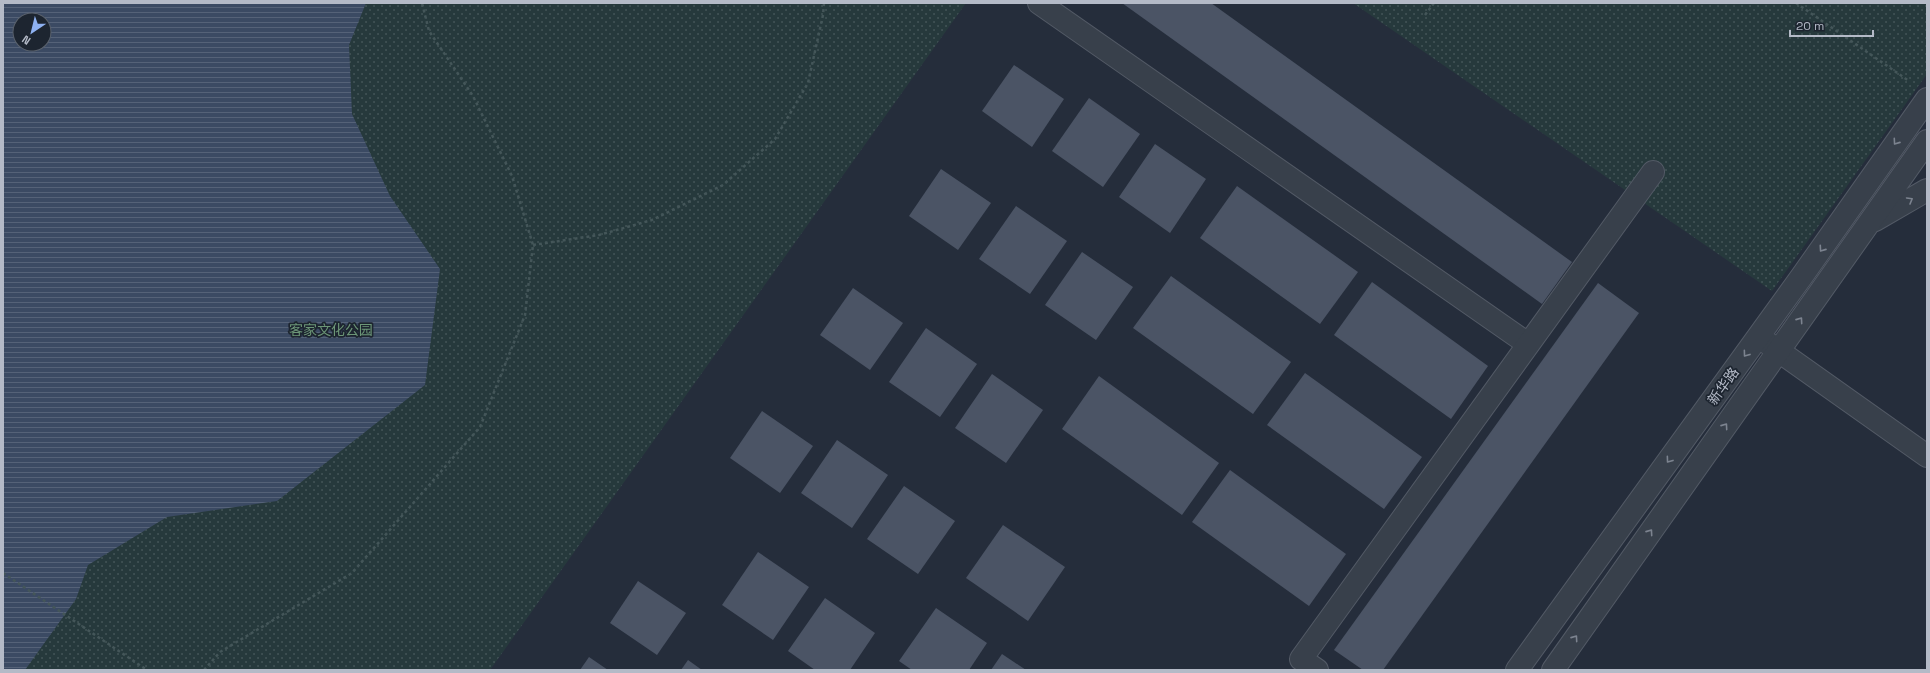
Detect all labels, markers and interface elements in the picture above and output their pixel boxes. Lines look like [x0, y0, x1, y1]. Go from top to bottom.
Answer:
north arrow [12, 12, 52, 52]
scale bar [1790, 12, 1873, 38]
text: 20 m [1796, 18, 1824, 34]
text: N [19, 32, 33, 48]
one-way arrow [1894, 138, 1901, 145]
one-way arrow [1906, 197, 1913, 205]
one-way arrow [1819, 245, 1827, 252]
one-way arrow [1795, 317, 1802, 324]
park label: 客家文化公园 [289, 321, 373, 339]
one-way arrow [1744, 350, 1751, 357]
street label: 新华路 [1703, 364, 1743, 408]
one-way arrow [1720, 423, 1728, 430]
one-way arrow [1667, 455, 1674, 462]
one-way arrow [1645, 529, 1653, 536]
one-way arrow [1570, 635, 1578, 642]

